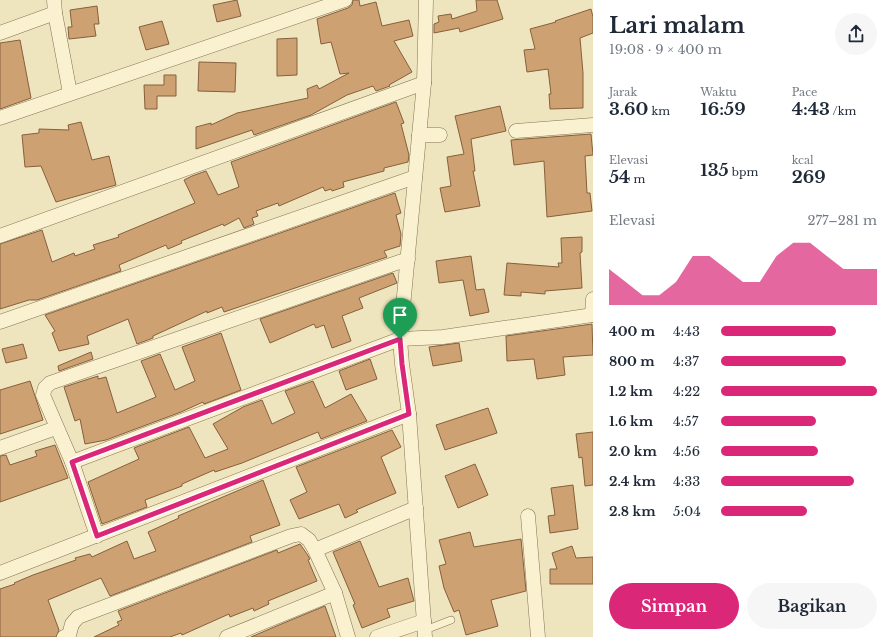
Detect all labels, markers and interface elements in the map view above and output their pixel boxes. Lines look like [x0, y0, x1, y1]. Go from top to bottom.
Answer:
text: Lari malam [609, 12, 745, 39]
button: share [835, 13, 877, 55]
text: 19:08 · 9 × 400 m [609, 41, 722, 58]
text: Jarak [609, 85, 637, 99]
text: Waktu [700, 85, 737, 99]
text: Pace [792, 85, 817, 99]
text: 3.60 [609, 99, 648, 120]
text: 16:59 [700, 99, 746, 120]
text: 4:43 [792, 99, 830, 120]
text: km [648, 104, 670, 118]
text: /km [830, 104, 856, 118]
text: Elevasi [609, 153, 648, 167]
text: kcal [792, 153, 814, 167]
text: 135 [700, 160, 729, 181]
text: bpm [729, 165, 758, 179]
text: 54 [609, 167, 630, 188]
text: 269 [792, 167, 826, 188]
text: m [630, 172, 645, 186]
text: Elevasi [609, 212, 655, 229]
text: 277–281 m [807, 212, 877, 229]
pin [383, 298, 417, 339]
icon: arrive [389, 304, 411, 326]
text: 400 m [609, 323, 655, 340]
text: 4:43 [673, 323, 700, 340]
text: 800 m [609, 353, 655, 370]
text: 4:37 [673, 353, 699, 370]
text: 1.2 km [609, 383, 653, 400]
text: 4:22 [673, 383, 700, 400]
text: 1.6 km [609, 413, 653, 430]
text: 4:57 [673, 413, 698, 430]
text: 2.0 km [609, 443, 657, 460]
text: 4:56 [673, 443, 700, 460]
text: 2.4 km [609, 473, 656, 490]
text: 4:33 [673, 473, 700, 490]
text: 2.8 km [609, 503, 656, 520]
text: 5:04 [673, 503, 701, 520]
button: Simpan [609, 583, 739, 629]
button: Bagikan [747, 583, 877, 629]

